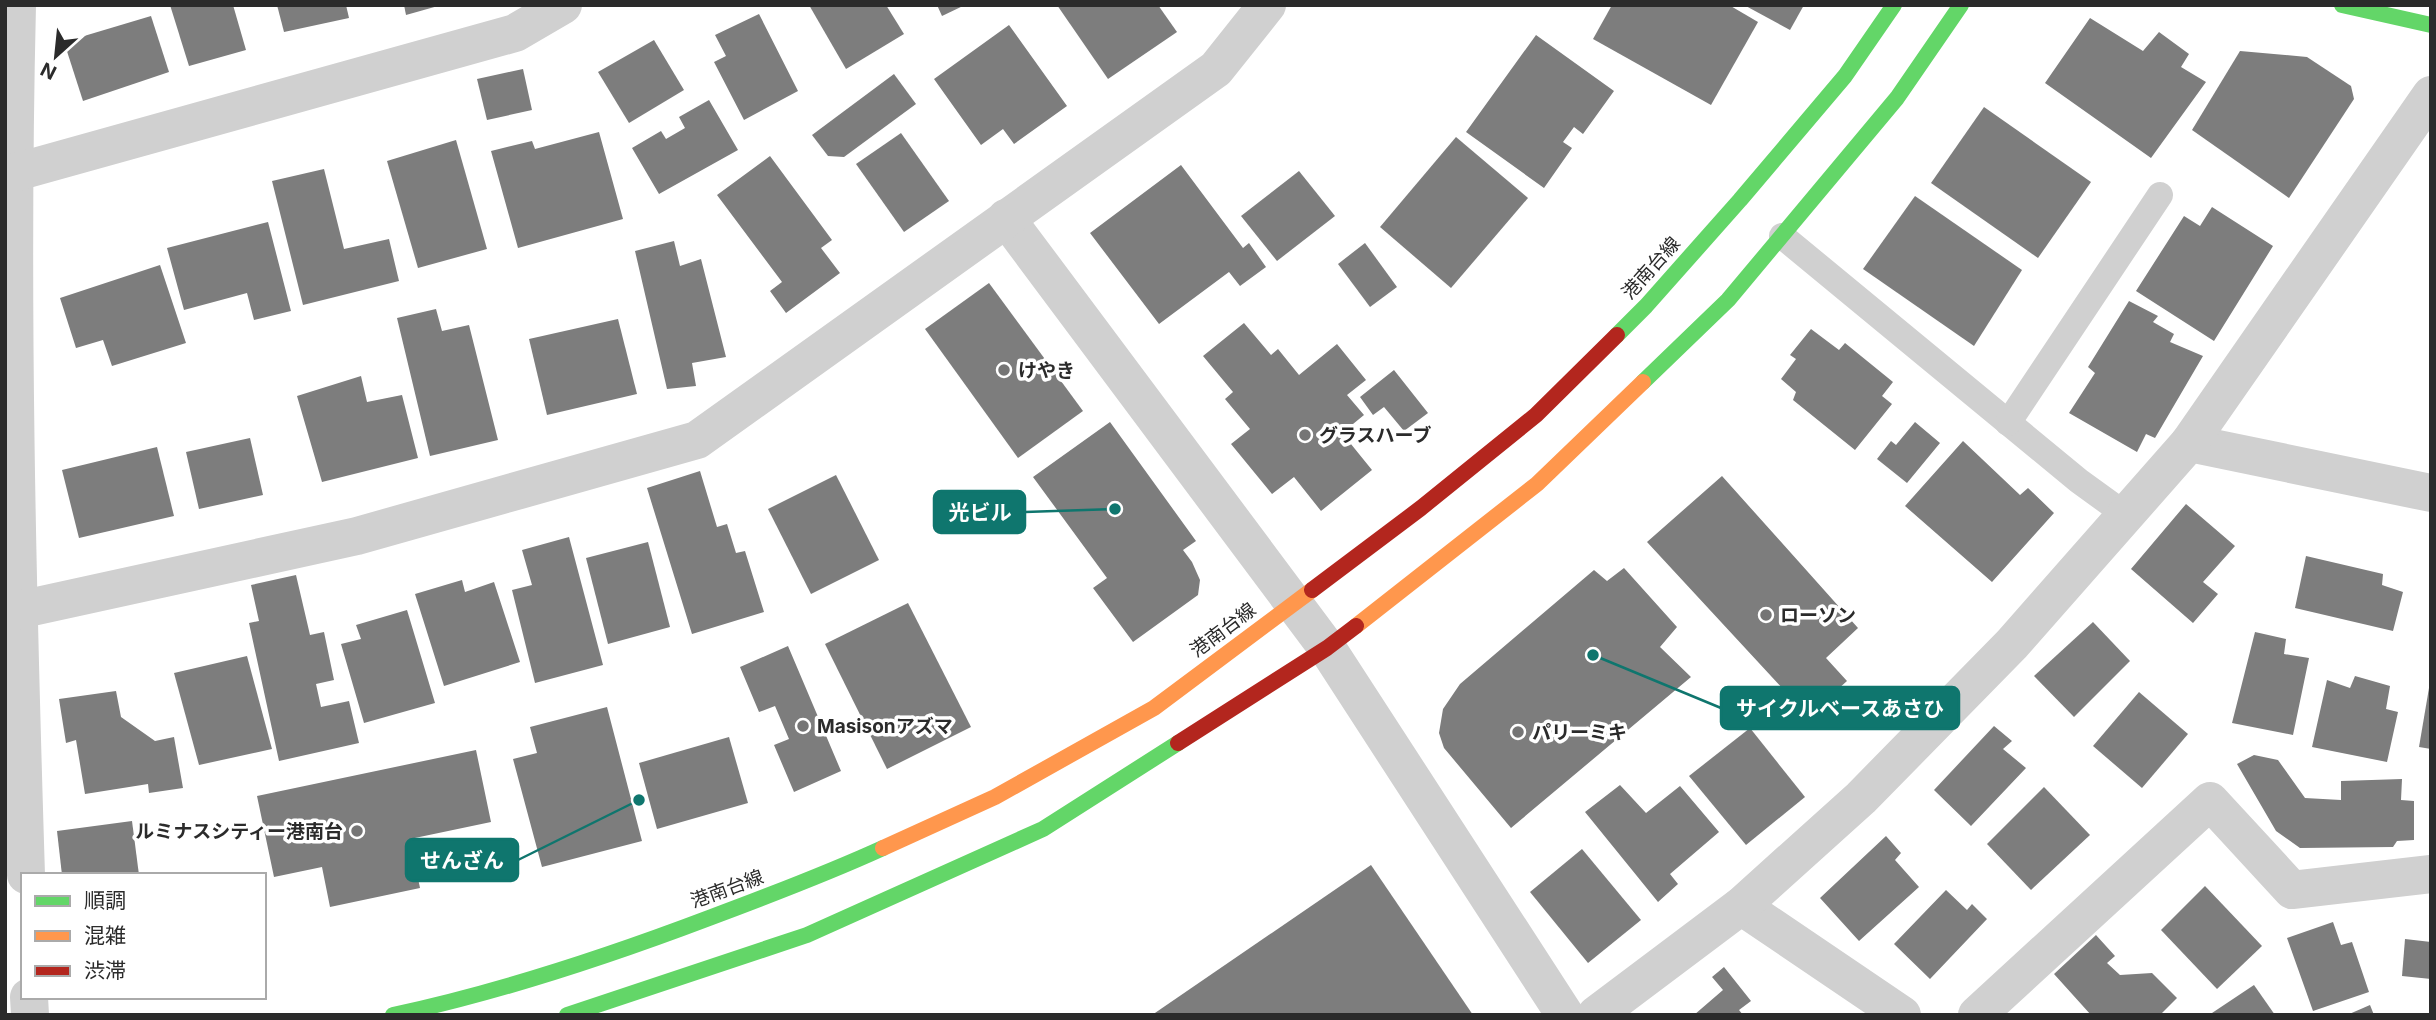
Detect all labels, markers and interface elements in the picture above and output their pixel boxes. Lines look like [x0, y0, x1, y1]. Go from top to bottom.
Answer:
north arrow [21, 21, 91, 91]
text: N [37, 57, 60, 84]
street label: 港南台線 [1617, 232, 1685, 304]
place label: けやき [1018, 359, 1075, 382]
marker: けやき [996, 362, 1012, 378]
place label: グラスハーブ [1319, 424, 1431, 447]
marker: グラスハーブ [1297, 427, 1313, 443]
callout: 光ビル [934, 491, 1025, 533]
text: 光ビル [949, 500, 1012, 525]
street label: 港南台線 [1186, 598, 1260, 662]
place label: ローソン [1780, 604, 1856, 627]
marker: ローソン [1758, 607, 1774, 623]
callout: サイクルベースあさひ [1721, 687, 1959, 729]
text: サイクルベースあさひ [1736, 696, 1944, 721]
place label: Masisonアズマ [817, 715, 953, 738]
marker: Masisonアズマ [795, 718, 811, 734]
place label: パリーミキ [1532, 721, 1627, 744]
marker: パリーミキ [1510, 724, 1526, 740]
place label: ルミナスシティー港南台 [135, 820, 343, 843]
marker: ルミナスシティー港南台 [349, 823, 365, 839]
callout: せんざん [406, 839, 518, 881]
text: せんざん [420, 848, 504, 873]
street label: 港南台線 [687, 865, 767, 913]
legend [21, 873, 266, 999]
text: 順調 [84, 888, 126, 913]
text: 混雑 [84, 923, 126, 948]
text: 渋滞 [84, 958, 126, 983]

